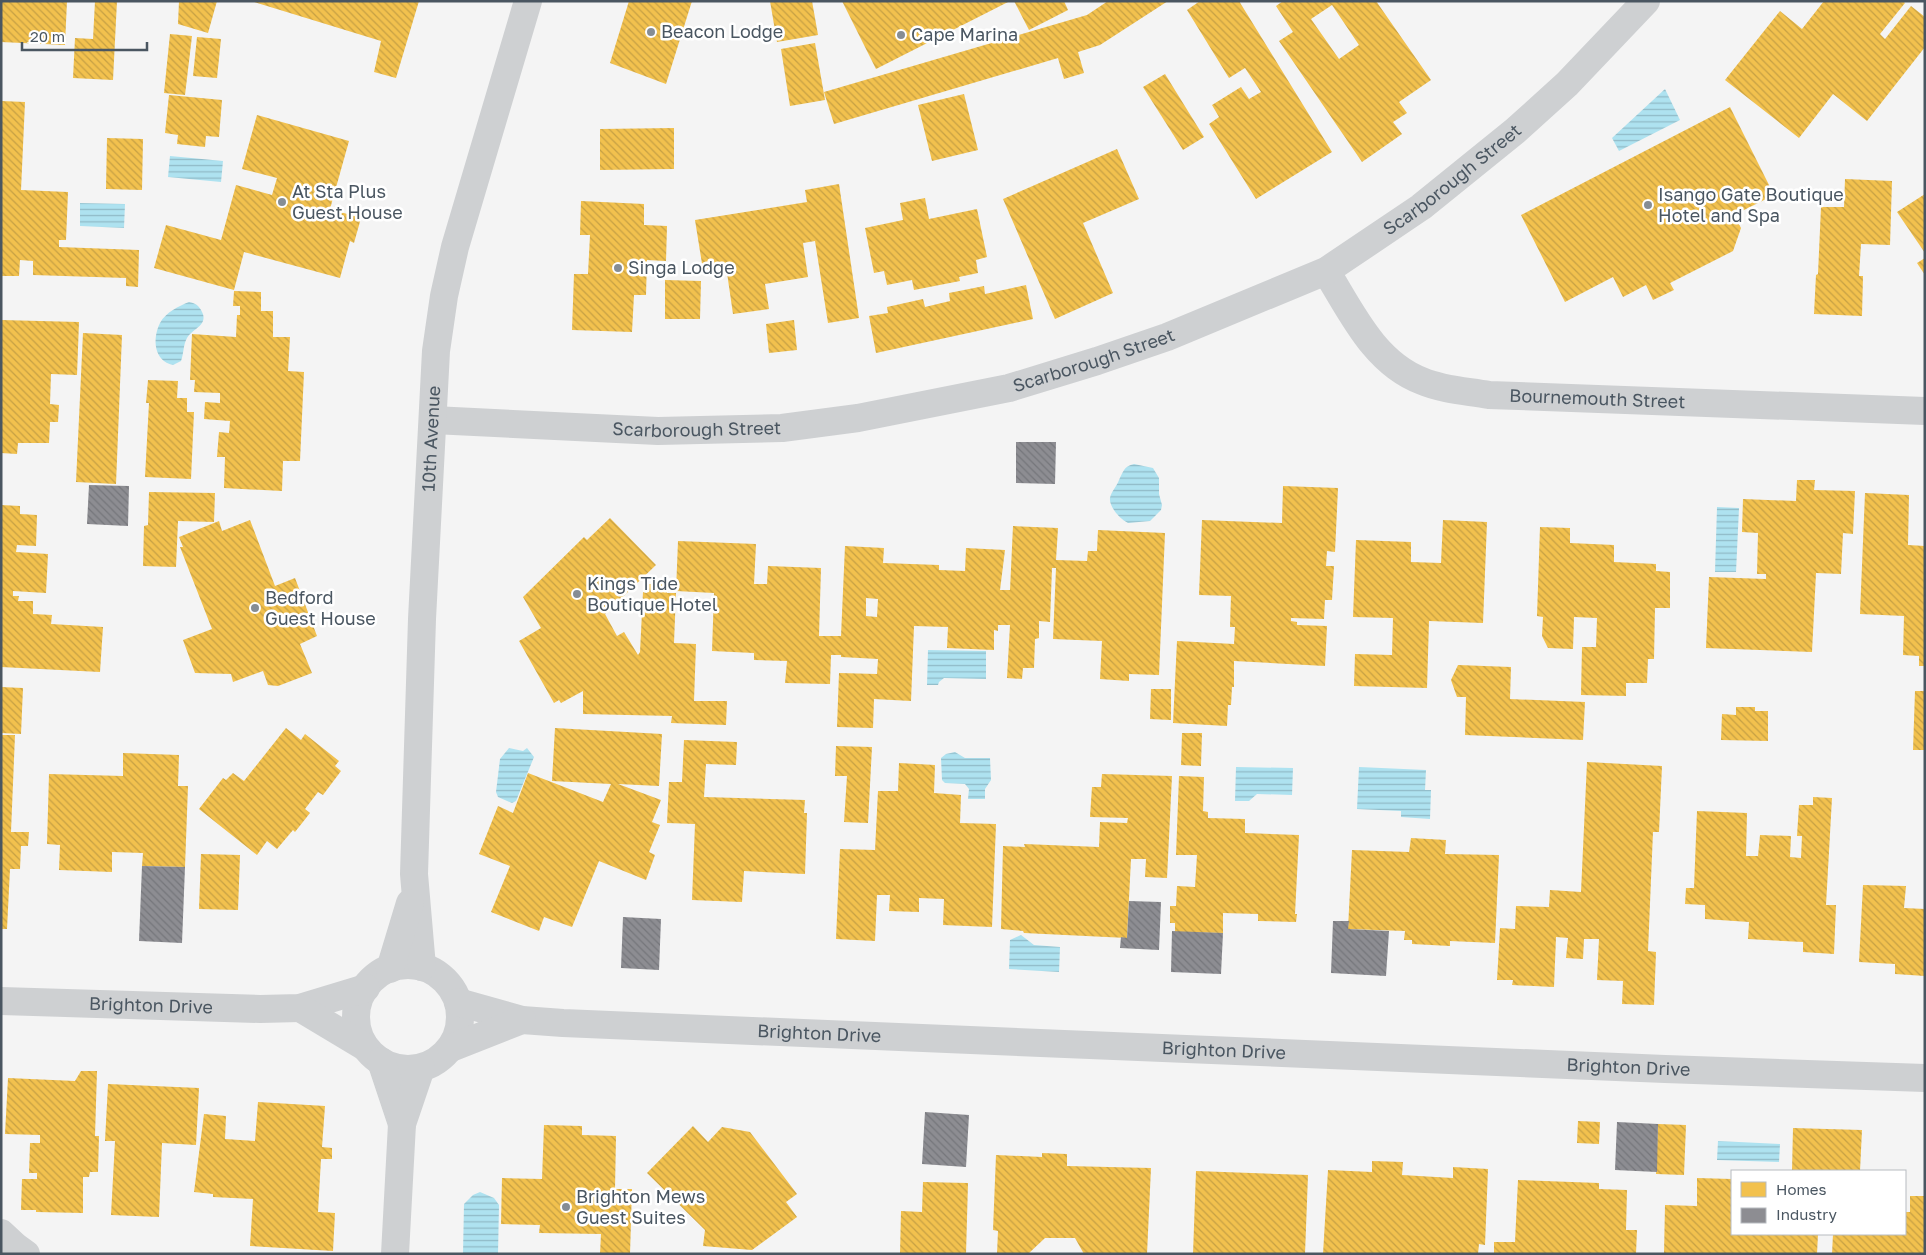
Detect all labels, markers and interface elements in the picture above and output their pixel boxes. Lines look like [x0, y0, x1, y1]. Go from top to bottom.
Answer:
scale bar [22, 20, 148, 52]
place label: Beacon Lodge [661, 20, 783, 42]
place label: Cape Marina [911, 23, 1018, 45]
marker: Beacon Lodge [645, 26, 657, 38]
text: 20 m [30, 27, 65, 45]
marker: Cape Marina [895, 29, 907, 41]
street label: Scarborough Street [1379, 119, 1525, 239]
place label: At Sta Plus Guest House [292, 180, 403, 223]
place label: Isango Gate Boutique Hotel and Spa [1658, 183, 1844, 226]
marker: At Sta Plus Guest House [276, 196, 288, 208]
marker: Isango Gate Boutique Hotel and Spa [1642, 199, 1654, 211]
place label: Singa Lodge [628, 256, 735, 278]
marker: Singa Lodge [612, 262, 624, 274]
street label: Scarborough Street [1010, 323, 1178, 396]
street label: Bournemouth Street [1509, 384, 1686, 412]
street label: 10th Avenue [417, 385, 444, 492]
street label: Scarborough Street [612, 416, 781, 441]
place label: Kings Tide Boutique Hotel [587, 572, 718, 615]
place label: Bedford Guest House [265, 586, 376, 629]
marker: Kings Tide Boutique Hotel [571, 588, 583, 600]
marker: Bedford Guest House [249, 602, 261, 614]
street label: Brighton Drive [89, 992, 213, 1018]
street label: Brighton Drive [757, 1019, 882, 1046]
street label: Brighton Drive [1161, 1036, 1286, 1063]
street label: Brighton Drive [1566, 1053, 1691, 1080]
legend [1731, 1170, 1906, 1235]
text: Homes [1776, 1180, 1826, 1198]
place label: Brighton Mews Guest Suites [576, 1185, 705, 1228]
marker: Brighton Mews Guest Suites [560, 1201, 572, 1213]
text: Industry [1776, 1205, 1837, 1223]

